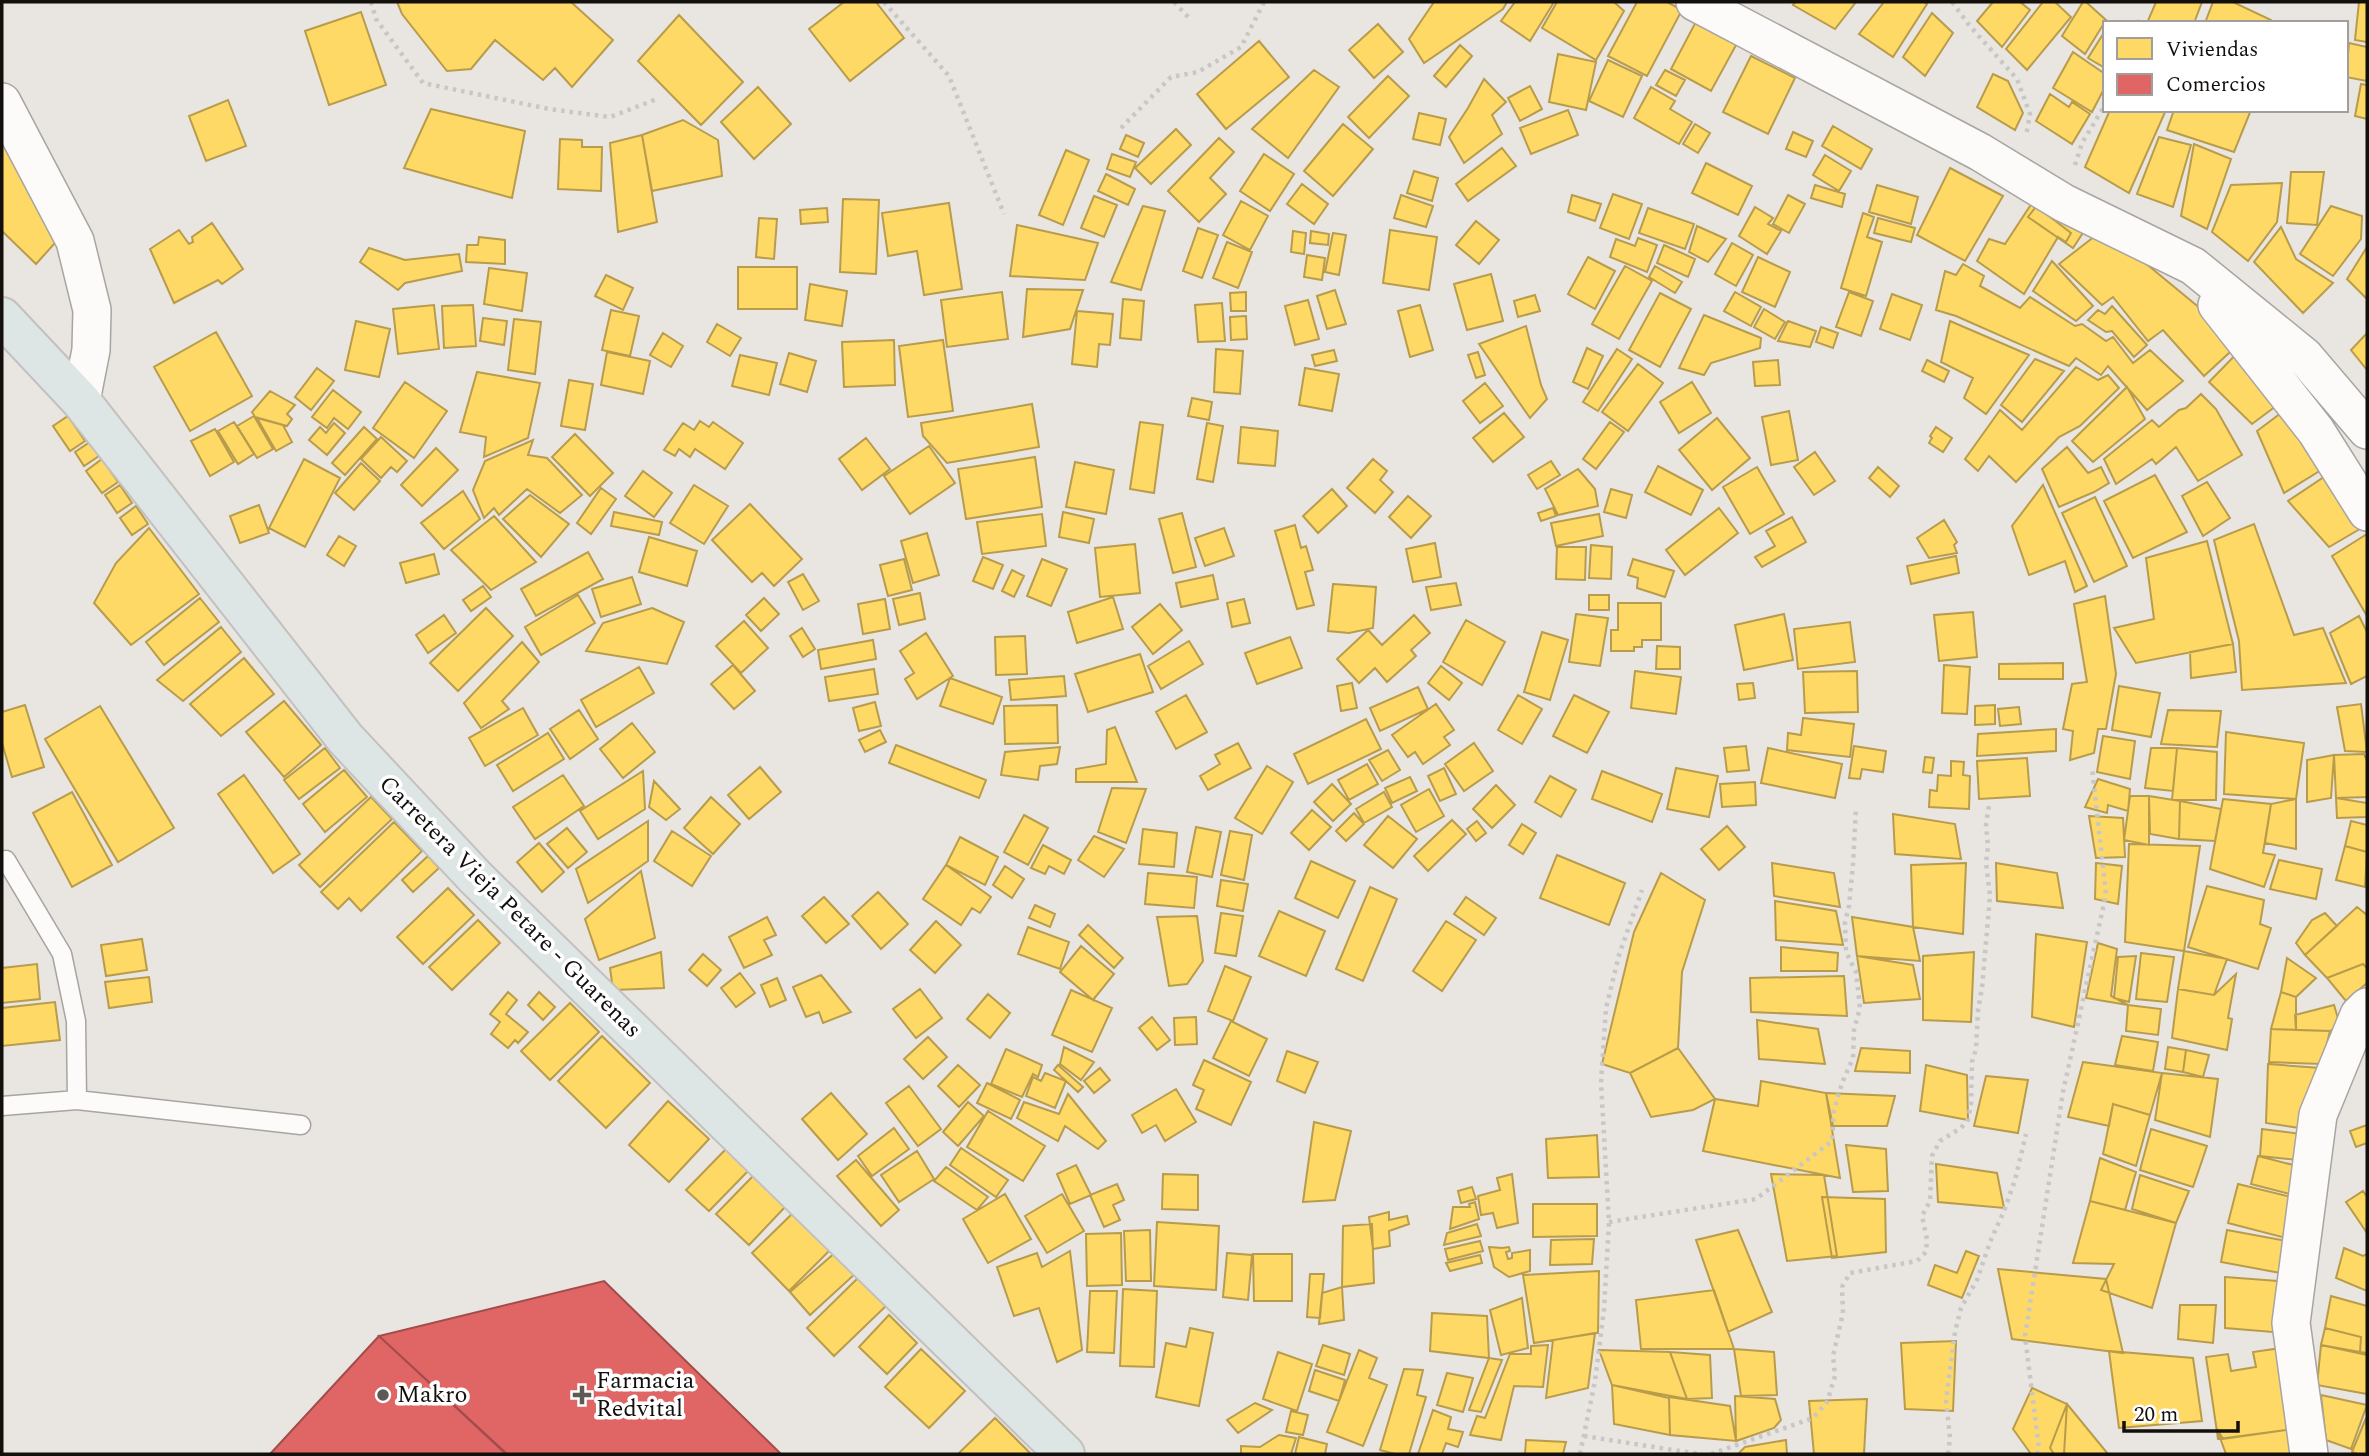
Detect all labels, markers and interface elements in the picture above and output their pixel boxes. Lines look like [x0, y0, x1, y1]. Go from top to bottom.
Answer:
legend [2103, 21, 2348, 112]
text: Viviendas [2166, 34, 2258, 66]
text: Comercios [2166, 69, 2266, 101]
street label: Carretera Vieja Petare - Guarenas [370, 767, 650, 1047]
place label: Farmacia Redvital [596, 1363, 695, 1427]
place label: Makro [397, 1377, 468, 1413]
marker: Makro [375, 1387, 391, 1403]
marker: Farmacia Redvital [574, 1387, 590, 1403]
scale bar [2124, 1390, 2238, 1434]
text: 20 m [2134, 1399, 2178, 1431]

